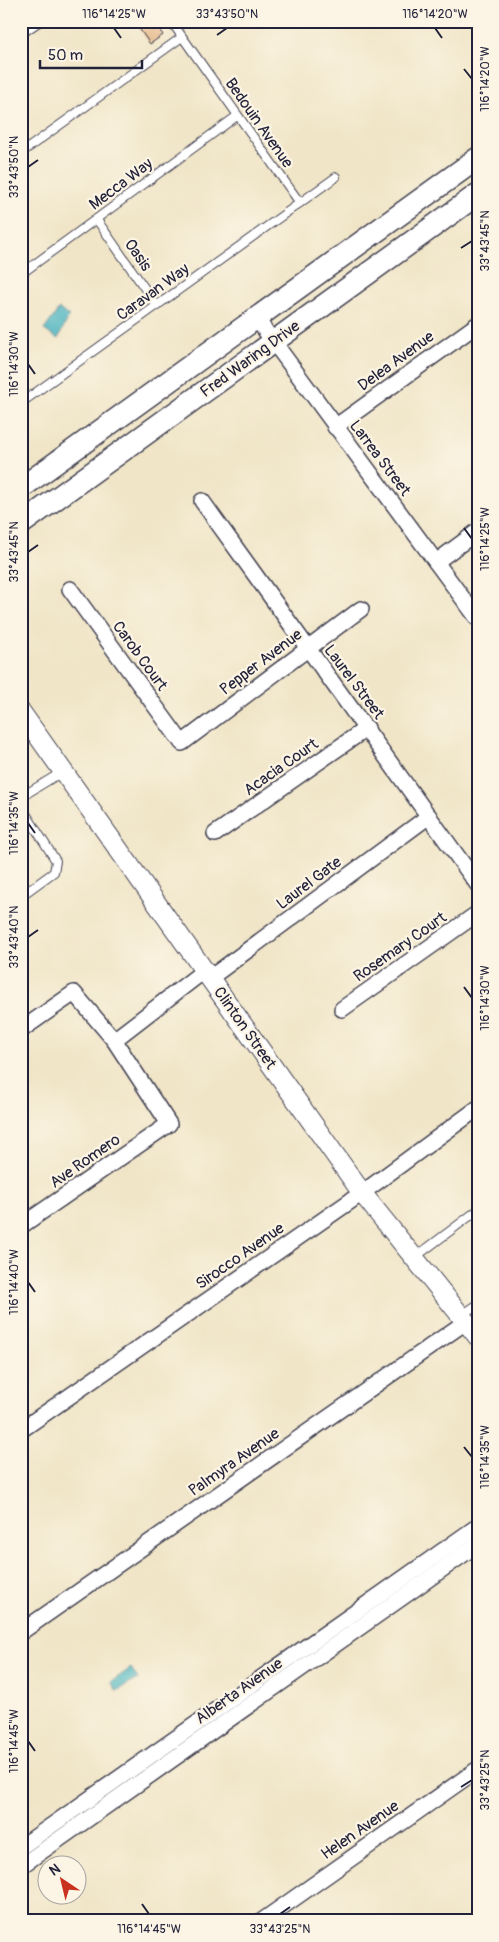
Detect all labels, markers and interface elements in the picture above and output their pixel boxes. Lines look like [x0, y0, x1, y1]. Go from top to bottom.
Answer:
text: 116°14'25"W [82, 7, 146, 22]
text: 33°43'50"N [196, 7, 258, 22]
text: 116°14'20"W [402, 7, 468, 22]
scale bar [40, 38, 142, 70]
text: 50 m [48, 46, 83, 65]
text: 116°14'20"W [478, 46, 493, 112]
street label: Bedouin Avenue [221, 74, 298, 172]
text: 33°43'50"N [7, 136, 22, 198]
street label: Mecca Way [85, 153, 157, 214]
text: 33°43'45"N [478, 210, 493, 272]
street label: Oasis [120, 235, 156, 275]
street label: Caravan Way [113, 259, 193, 325]
street label: Fred Waring Drive [196, 316, 304, 402]
street label: Delea Avenue [354, 326, 438, 395]
text: 116°14'30"W [7, 331, 22, 397]
street label: Larrea Street [345, 416, 415, 500]
text: 116°14'25"W [478, 507, 493, 571]
text: 33°43'45"N [7, 521, 22, 583]
street label: Carob Court [108, 617, 172, 695]
street label: Pepper Avenue [216, 624, 306, 700]
street label: Laurel Street [319, 641, 389, 724]
street label: Acacia Court [240, 734, 323, 800]
text: 116°14'35"W [7, 791, 22, 855]
street label: Laurel Gate [272, 852, 346, 914]
text: 33°43'40"N [7, 906, 22, 968]
street label: Rosemary Court [350, 907, 451, 986]
text: 116°14'30"W [478, 965, 493, 1031]
street label: Clinton Street [209, 983, 281, 1074]
street label: Ave Romero [46, 1129, 124, 1193]
street label: Sirocco Avenue [192, 1218, 288, 1294]
text: 116°14'40"W [7, 1249, 22, 1315]
street label: Palmyra Avenue [185, 1423, 283, 1501]
text: 116°14'35"W [478, 1425, 493, 1489]
street label: Alberta Avenue [191, 1653, 287, 1729]
text: 116°14'45"W [7, 1709, 22, 1773]
text: 33°43'25"N [478, 1750, 493, 1810]
street label: Helen Avenue [317, 1796, 403, 1864]
north arrow [38, 1854, 88, 1904]
text: N [46, 1860, 64, 1879]
text: 116°14'45"W [117, 1922, 181, 1937]
text: 33°43'25"N [250, 1922, 310, 1937]

